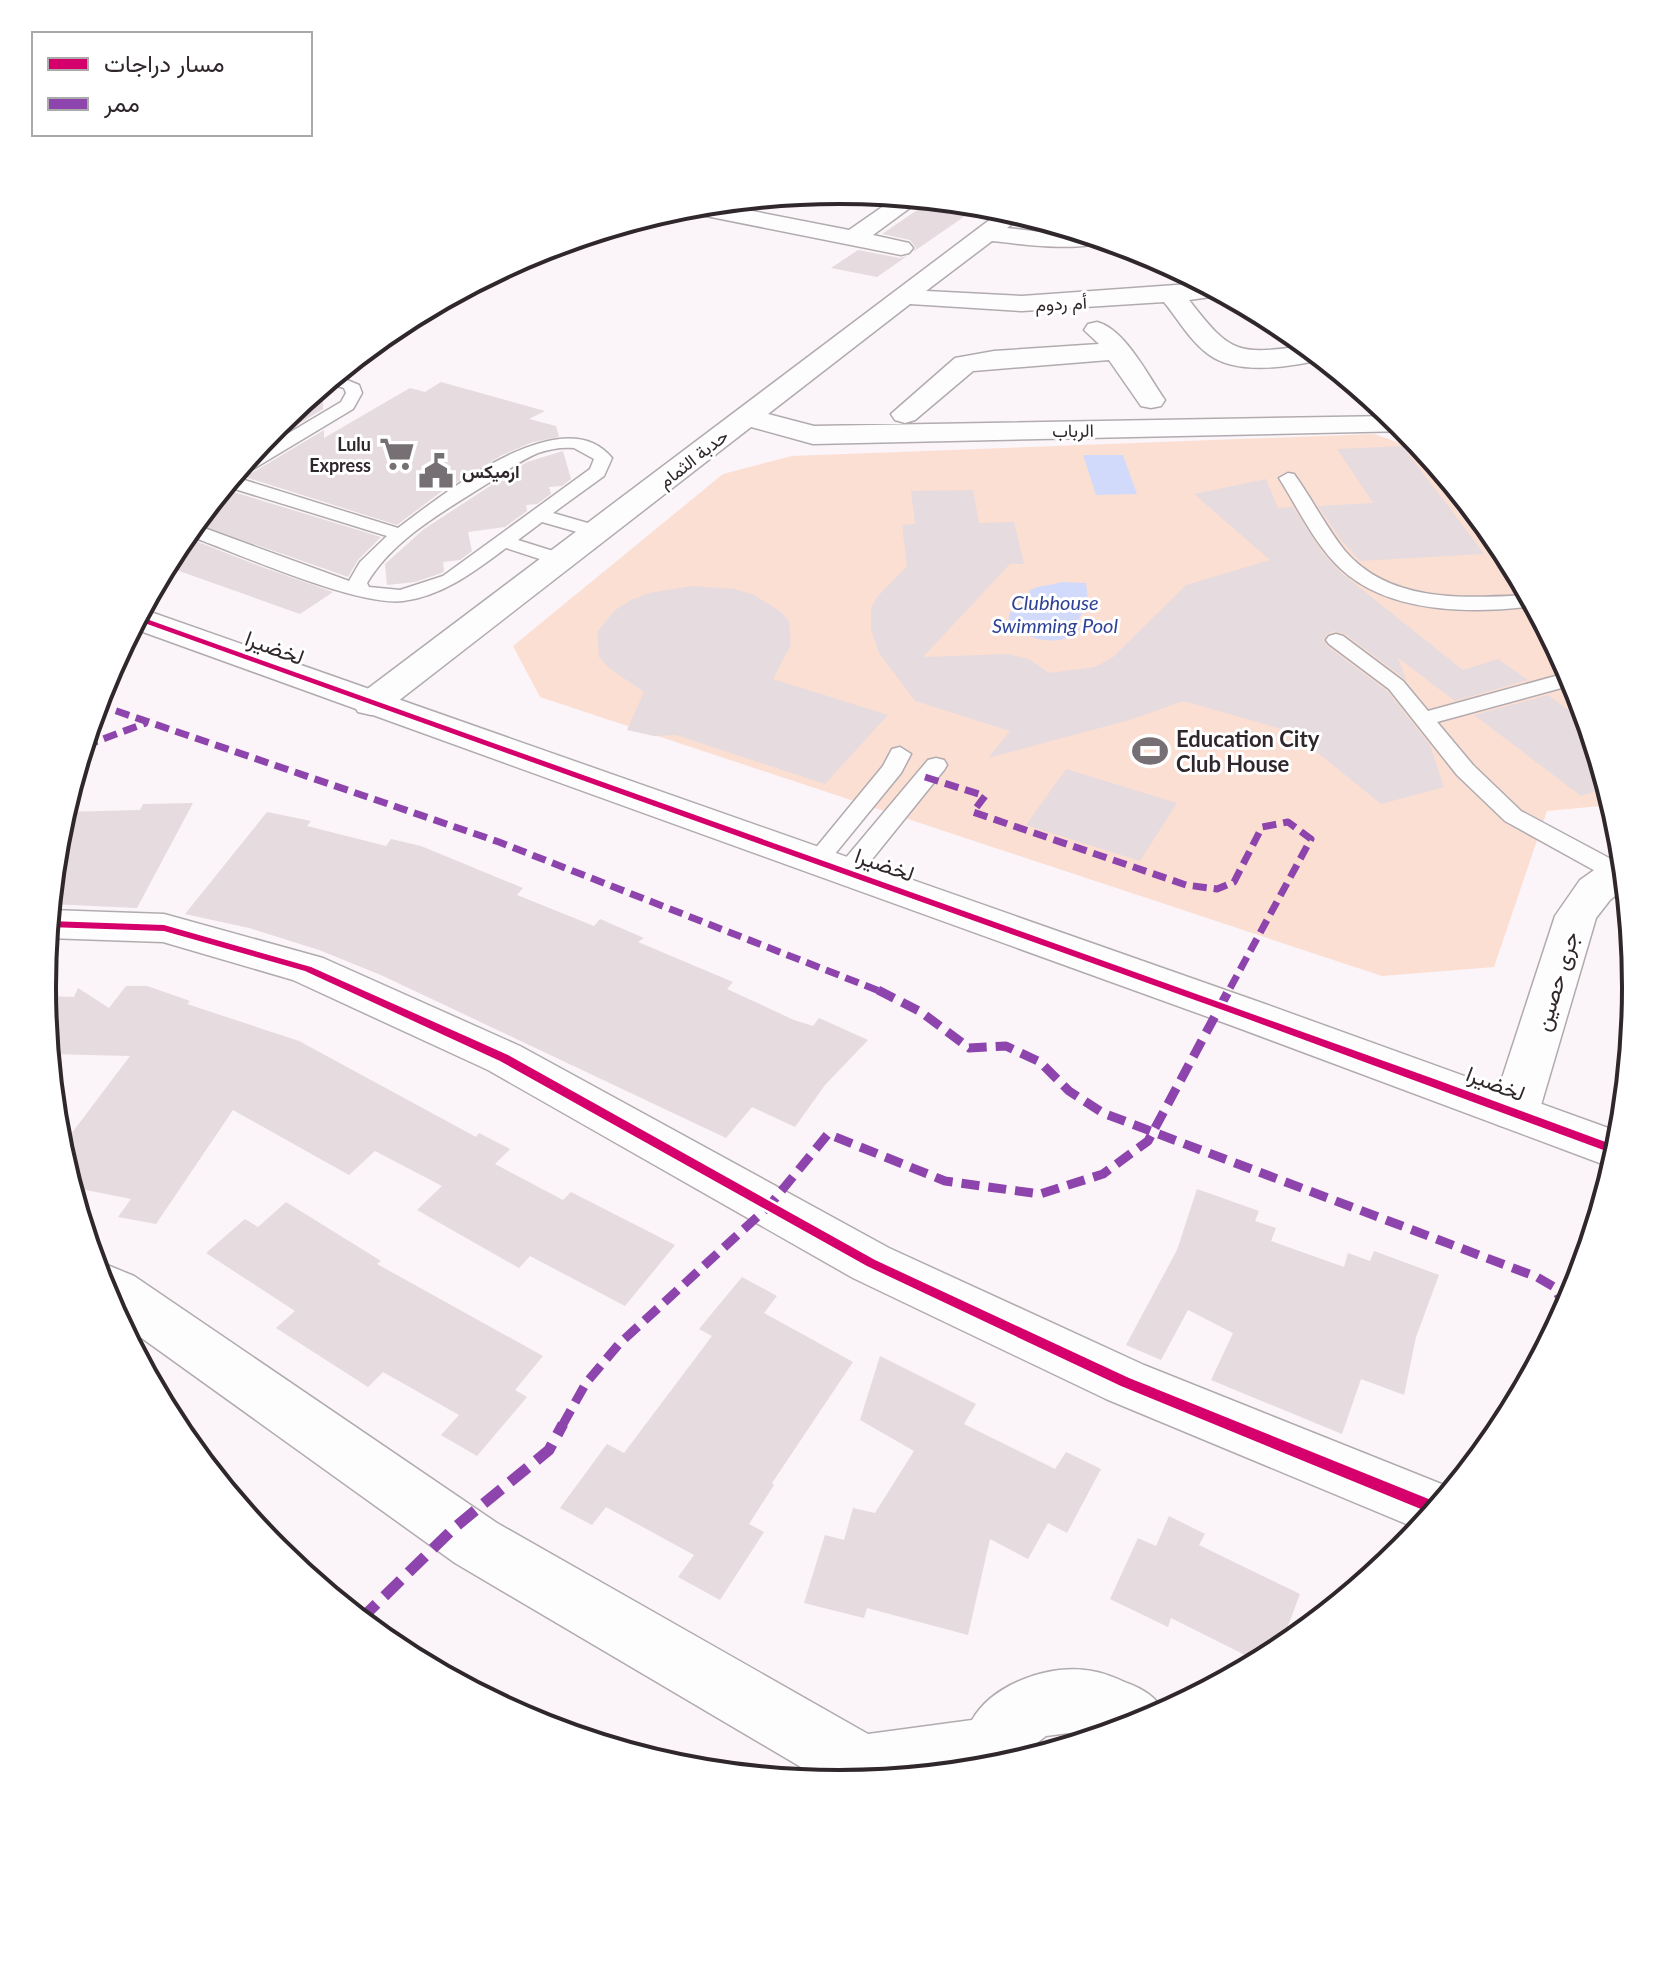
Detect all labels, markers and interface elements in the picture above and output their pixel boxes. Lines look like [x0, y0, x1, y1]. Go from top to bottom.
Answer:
legend [32, 32, 312, 136]
text: مسار دراجات [104, 48, 225, 79]
text: ممر [103, 88, 140, 119]
street label: أم ردوم [1035, 291, 1087, 317]
street label: الرباب [1052, 419, 1094, 442]
street label: حدبة الثمام [654, 424, 733, 494]
place label: Lulu Express [309, 433, 371, 476]
supermarket icon: Lulu Express [378, 435, 416, 473]
public building icon: ارميكس [417, 452, 455, 490]
place label: ارميكس [462, 460, 520, 483]
water label: Clubhouse Swimming Pool [992, 590, 1118, 637]
street label: لخضيرا [241, 624, 308, 671]
place label: Education City Club House [1176, 725, 1320, 777]
sports icon: Education City Club House [1131, 732, 1169, 770]
street label: لخضيرا [851, 841, 918, 888]
street label: جرى حصين [1528, 928, 1585, 1034]
street label: لخضيرا [1462, 1059, 1529, 1107]

